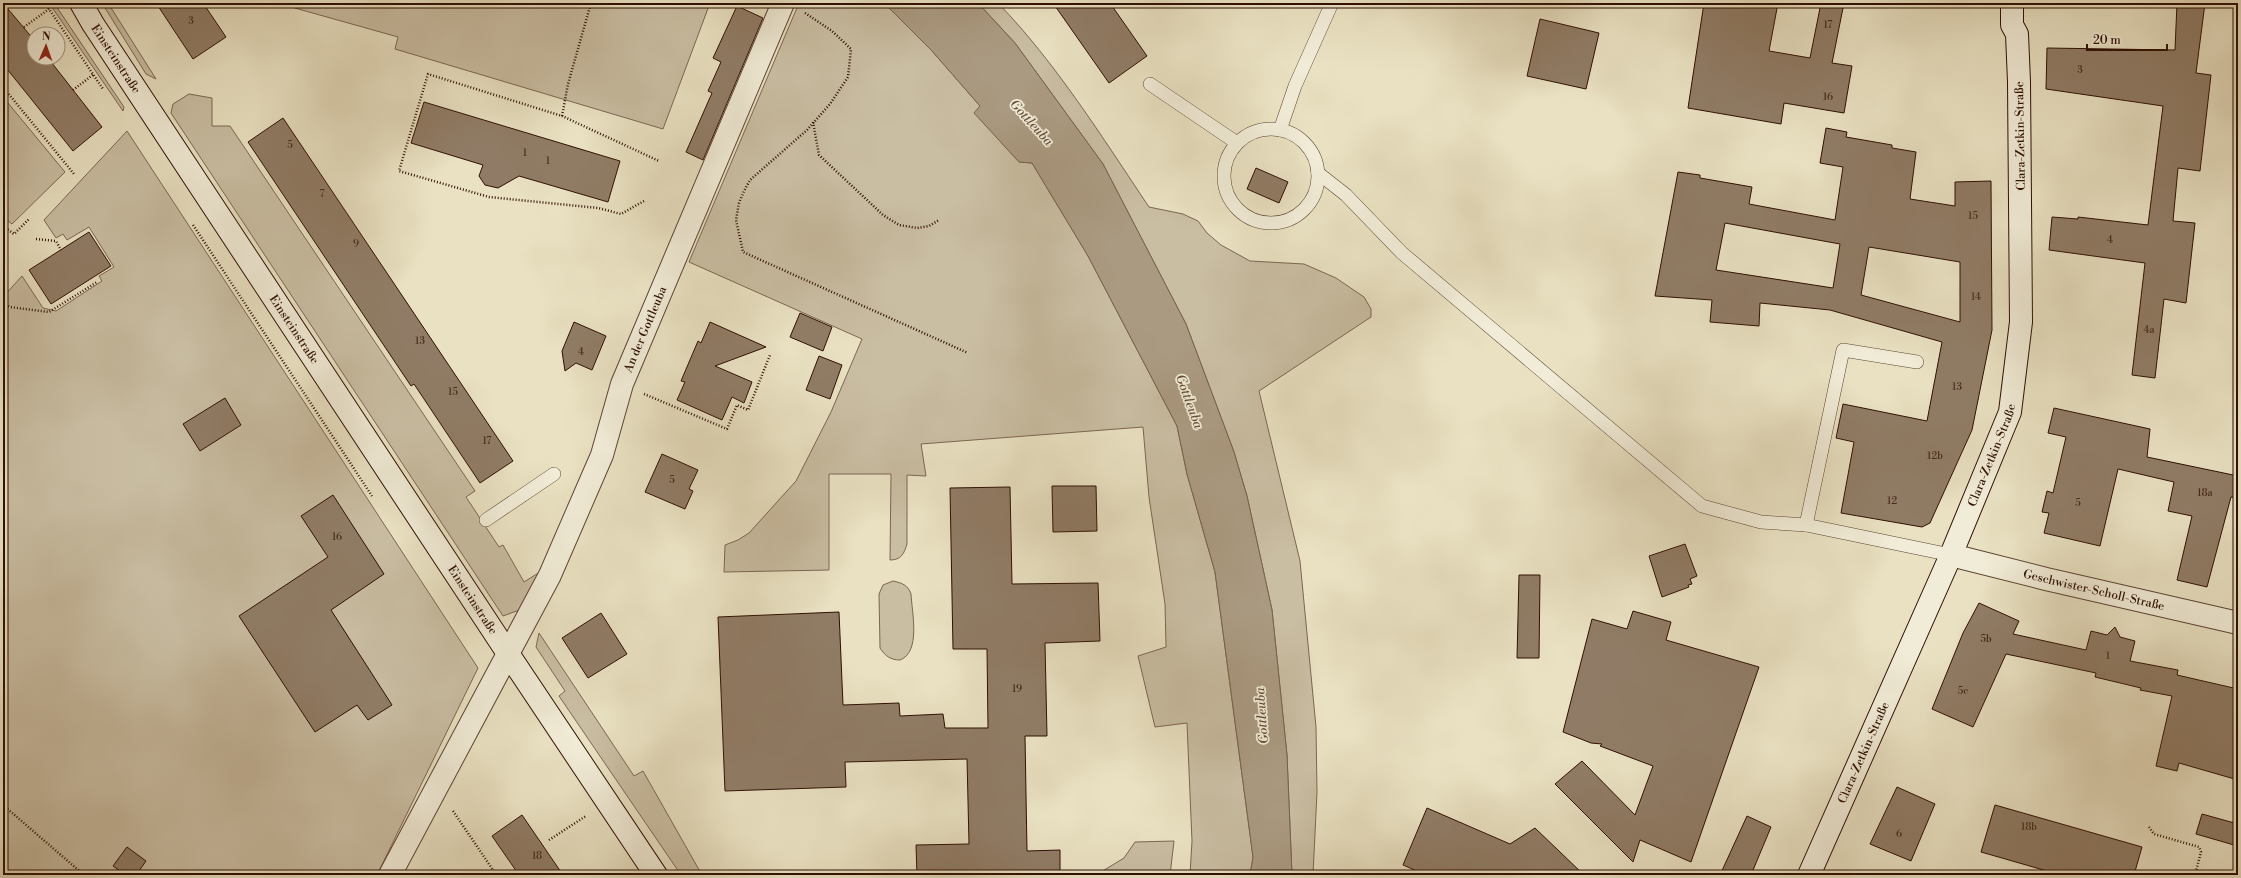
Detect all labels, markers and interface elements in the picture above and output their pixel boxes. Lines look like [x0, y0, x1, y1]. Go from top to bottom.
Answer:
house number: 3 [188, 15, 194, 27]
house number: 17 [1824, 19, 1832, 31]
street label: Einsteinstraße [87, 22, 144, 97]
north arrow [26, 26, 66, 66]
scale bar [2087, 26, 2167, 52]
text: N [42, 30, 51, 44]
text: 20 m [2093, 33, 2121, 48]
house number: 3 [2077, 64, 2083, 76]
street label: Clara-Zetkin-Straße [2012, 81, 2029, 191]
house number: 16 [1823, 91, 1833, 103]
water label: Gottleuba [1006, 96, 1057, 150]
house number: 5 [287, 139, 293, 151]
house number: 1 [523, 147, 528, 159]
house number: 1 [546, 155, 551, 167]
house number: 7 [319, 188, 325, 200]
house number: 15 [1968, 210, 1978, 222]
house number: 4 [2107, 234, 2113, 246]
house number: 9 [353, 238, 359, 250]
street label: An der Gottleuba [620, 283, 671, 376]
house number: 14 [1971, 291, 1981, 303]
street label: Einsteinstraße [266, 292, 322, 367]
house number: 4a [2143, 324, 2155, 336]
house number: 13 [415, 335, 425, 347]
house number: 4 [578, 346, 584, 358]
water label: Gottleuba [1172, 372, 1207, 431]
house number: 13 [1952, 381, 1962, 393]
house number: 15 [448, 386, 458, 398]
street label: Clara-Zetkin-Straße [1965, 403, 2019, 509]
house number: 17 [483, 435, 491, 447]
house number: 12b [1927, 450, 1943, 462]
house number: 5 [669, 474, 675, 486]
house number: 18a [2197, 487, 2214, 499]
house number: 12 [1887, 495, 1897, 507]
house number: 5 [2075, 497, 2081, 509]
house number: 16 [332, 531, 342, 543]
street label: Einsteinstraße [444, 563, 500, 638]
street label: Geschwister-Scholl-Straße [2021, 567, 2166, 614]
house number: 5b [1980, 633, 1992, 645]
house number: 1 [2106, 650, 2111, 662]
house number: 19 [1012, 683, 1022, 695]
house number: 5c [1958, 685, 1968, 697]
water label: Gottleuba [1252, 686, 1272, 745]
street label: Clara-Zetkin-Straße [1835, 700, 1893, 806]
house number: 18b [2021, 821, 2037, 833]
house number: 6 [1896, 828, 1902, 840]
house number: 18 [532, 850, 542, 862]

